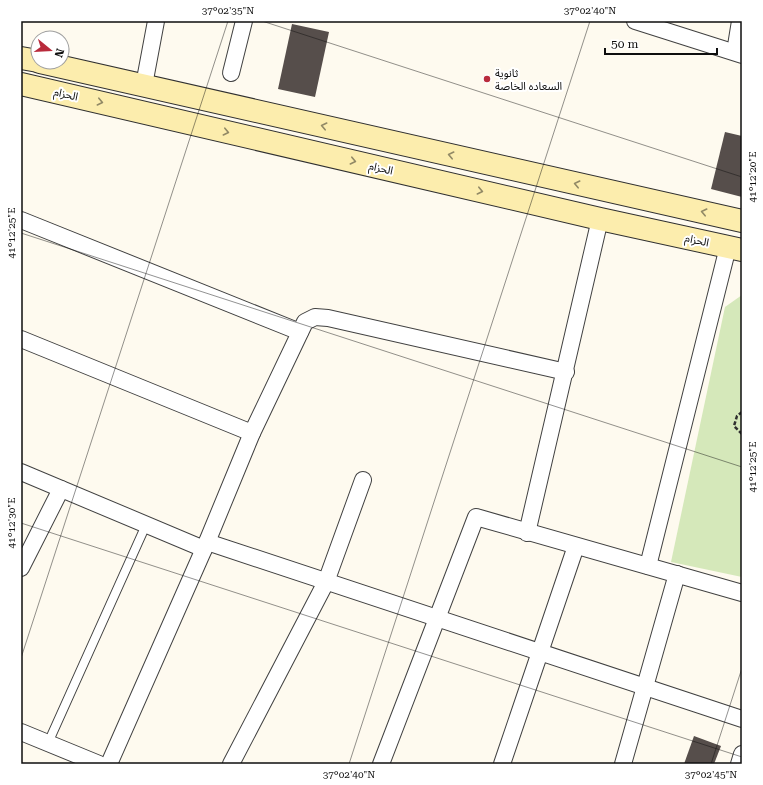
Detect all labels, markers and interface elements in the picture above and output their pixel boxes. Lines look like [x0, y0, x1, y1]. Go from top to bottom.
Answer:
text: 37°02'35"N [202, 5, 254, 16]
text: 37°02'40"N [564, 5, 616, 16]
north arrow [30, 30, 70, 70]
scale bar [605, 30, 717, 56]
text: 50 m [611, 37, 638, 51]
text: N [51, 47, 67, 59]
place label: ثانوية السعاده الخاصة [495, 67, 562, 93]
marker: ثانوية السعاده الخاصة [482, 74, 492, 84]
street label: الحزام [52, 85, 79, 105]
one-way arrow [97, 98, 103, 106]
one-way arrow [321, 122, 327, 130]
one-way arrow [223, 127, 230, 135]
one-way arrow [447, 151, 454, 159]
text: 41°12'20"E [747, 151, 758, 203]
one-way arrow [350, 157, 356, 165]
street label: الحزام [367, 159, 394, 179]
one-way arrow [574, 180, 580, 188]
one-way arrow [476, 186, 483, 195]
text: 41°12'25"E [6, 207, 17, 259]
one-way arrow [701, 209, 707, 217]
street label: الحزام [683, 232, 710, 250]
text: 41°12'25"E [747, 441, 758, 493]
text: 41°12'30"E [6, 497, 17, 549]
text: 37°02'40"N [323, 769, 375, 780]
text: 37°02'45"N [685, 769, 737, 780]

